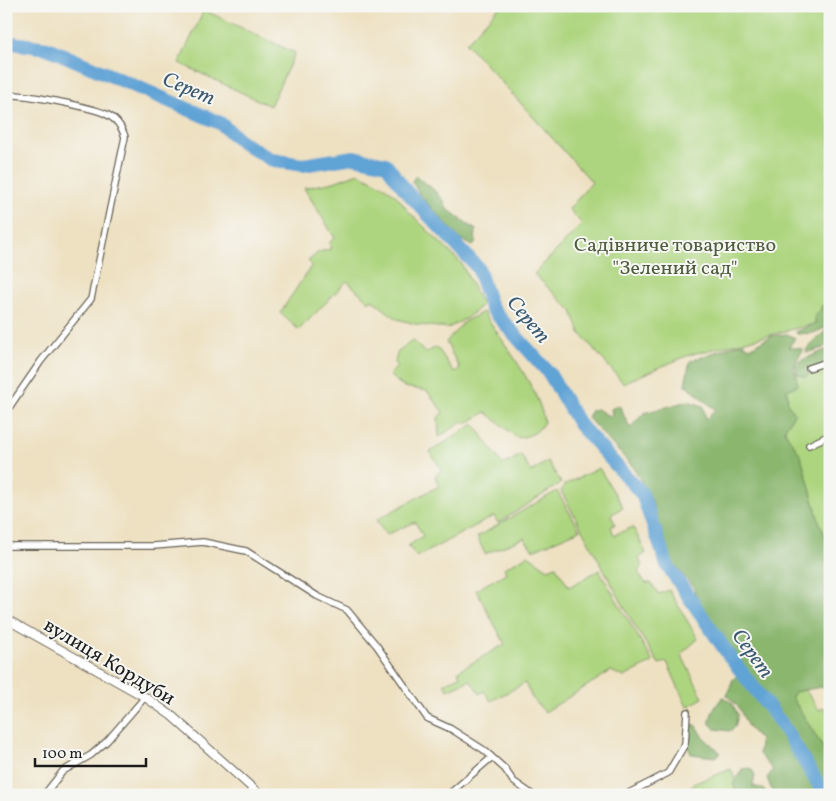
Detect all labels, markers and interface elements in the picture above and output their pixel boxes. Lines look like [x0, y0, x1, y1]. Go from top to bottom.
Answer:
water label: Серет [158, 65, 219, 113]
park label: Садівниче товариство "Зелений сад" [574, 232, 776, 283]
water label: Серет [499, 290, 557, 350]
street label: вулиця Кордуби [38, 612, 180, 713]
water label: Серет [724, 623, 780, 685]
scale bar [35, 736, 146, 768]
text: 100 m [42, 744, 82, 765]

